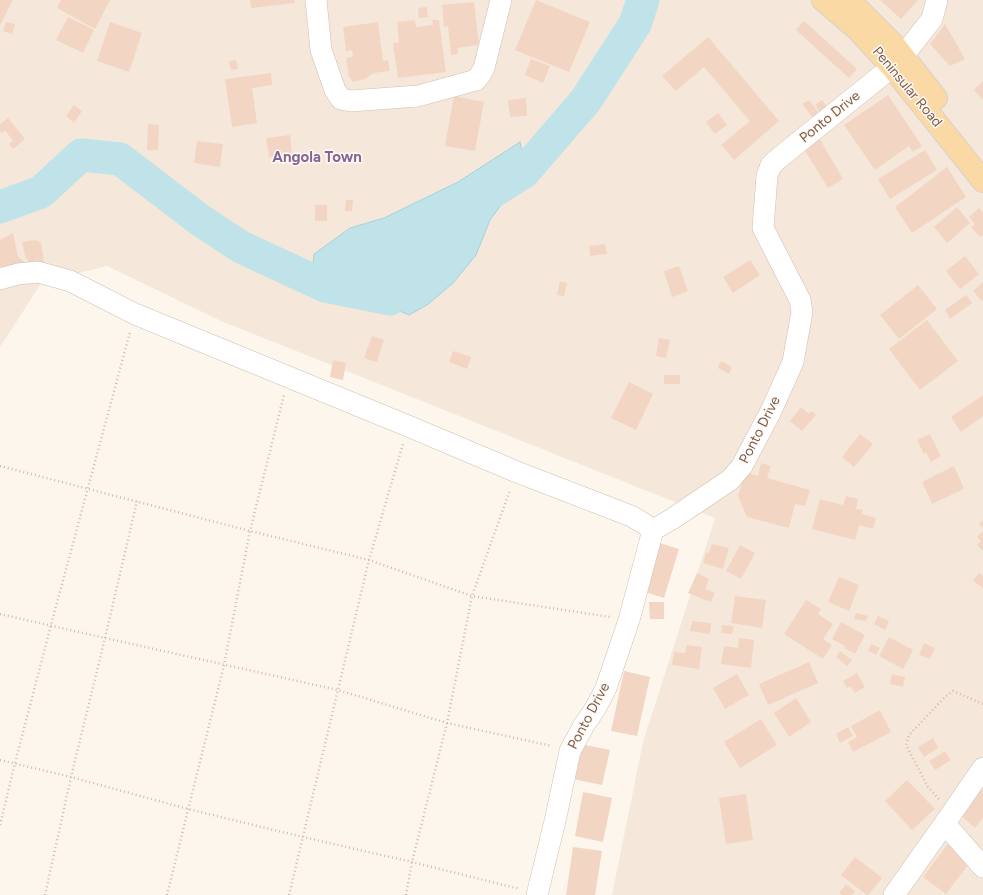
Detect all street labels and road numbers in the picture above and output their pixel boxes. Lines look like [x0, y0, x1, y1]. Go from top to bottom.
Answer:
street label: Peninsular Road [869, 44, 945, 130]
street label: Ponto Drive [796, 87, 864, 147]
street label: Ponto Drive [736, 394, 784, 466]
street label: Ponto Drive [564, 680, 614, 752]

